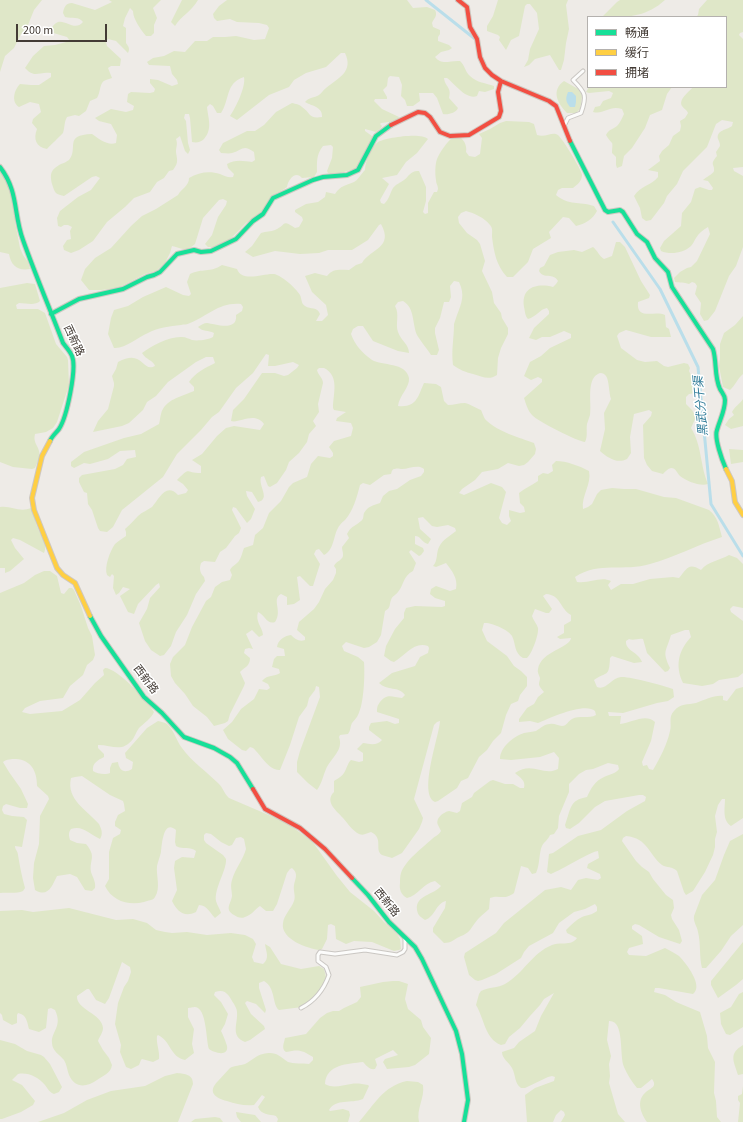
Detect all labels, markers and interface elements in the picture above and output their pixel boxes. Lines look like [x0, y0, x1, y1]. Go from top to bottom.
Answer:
scale bar [18, 16, 109, 42]
legend [587, 16, 727, 88]
text: 200 m [23, 22, 53, 39]
text: 畅通 [625, 25, 649, 42]
text: 缓行 [625, 45, 649, 62]
text: 拥堵 [625, 65, 649, 82]
street label: 西新路 [60, 323, 86, 359]
water label: 黑武分干渠 [692, 375, 712, 437]
street label: 西新路 [130, 663, 160, 697]
street label: 西新路 [370, 886, 402, 920]

